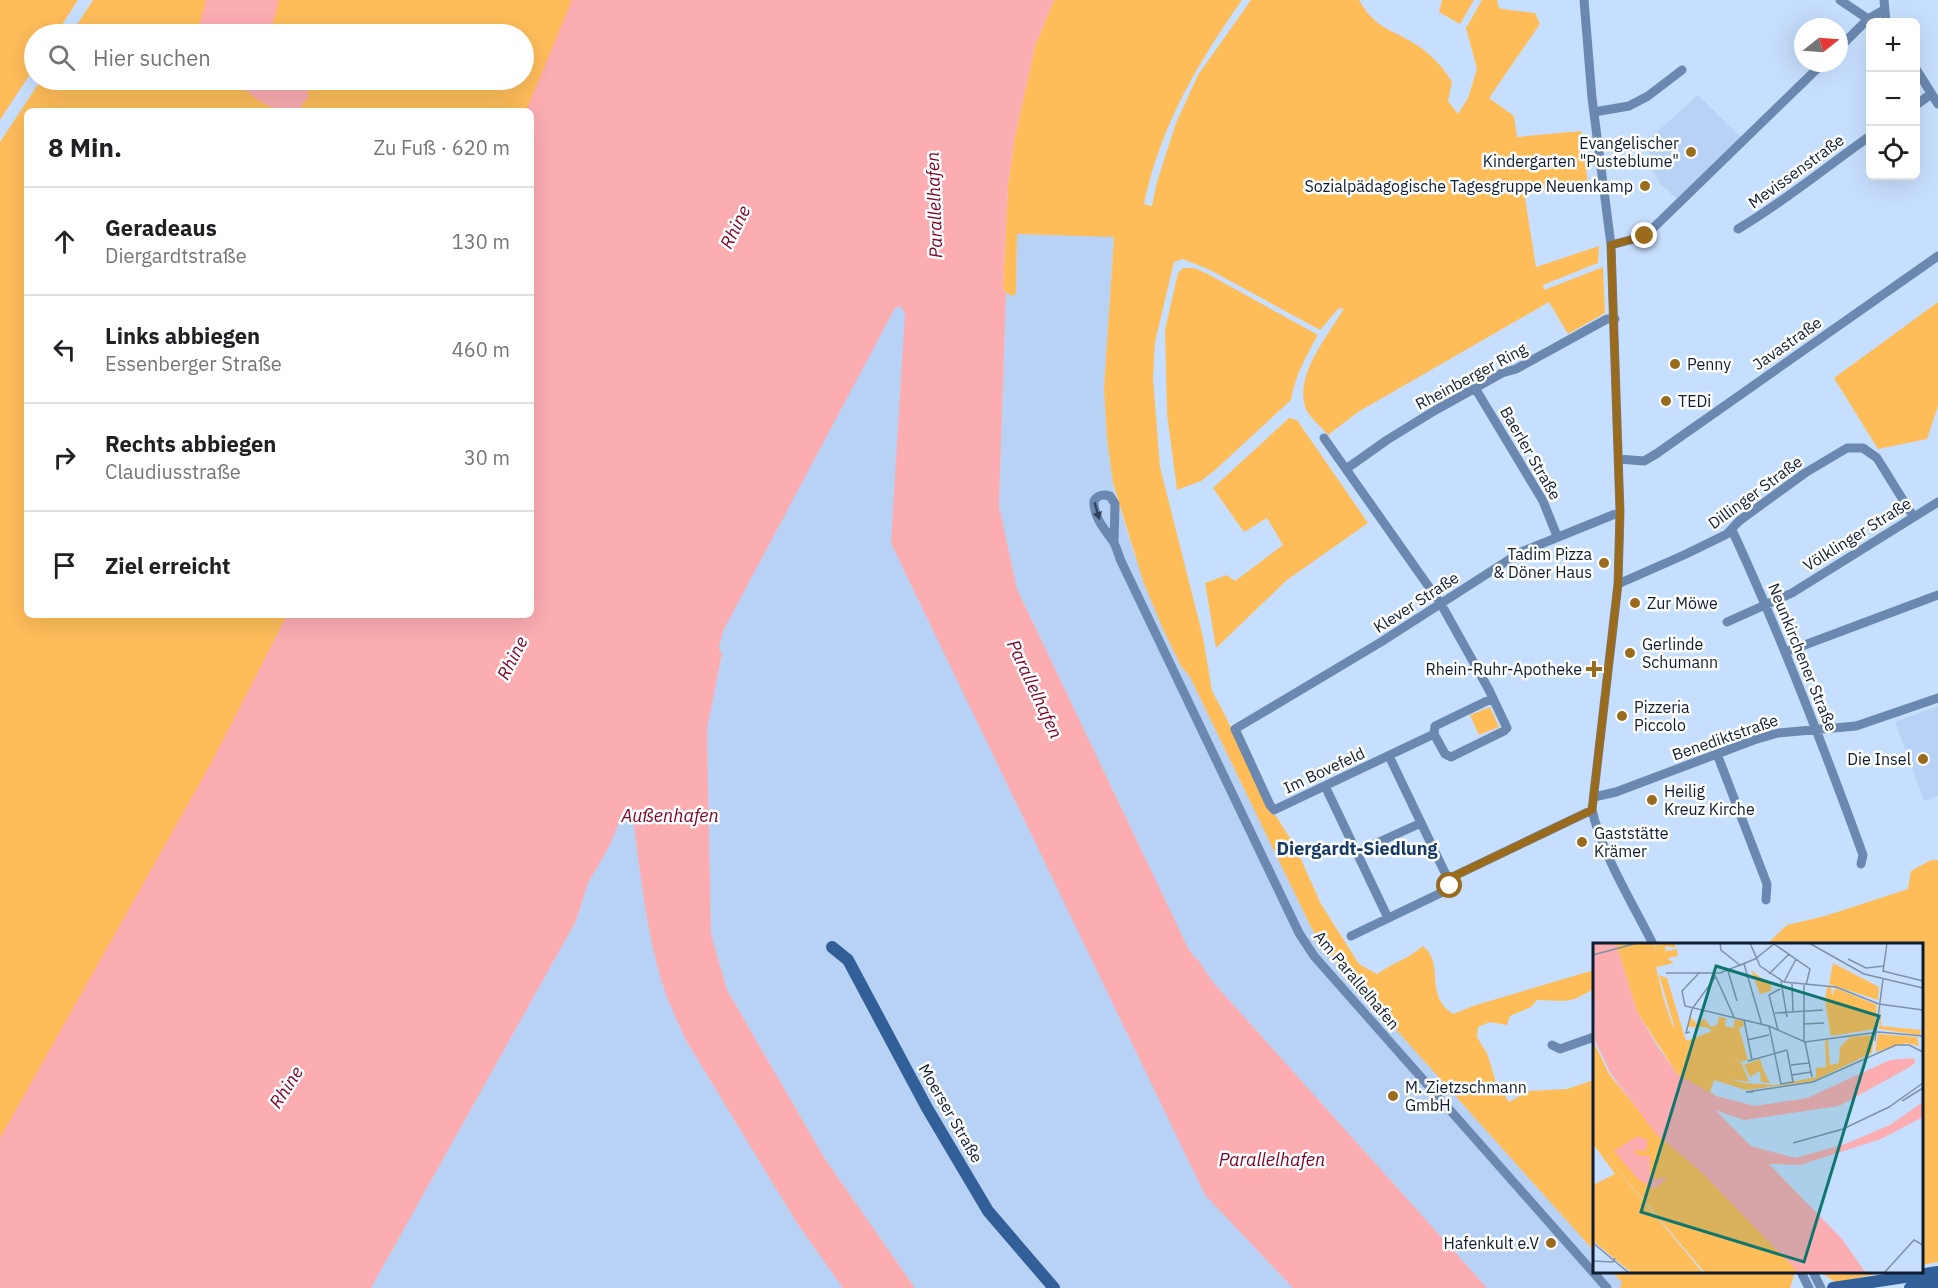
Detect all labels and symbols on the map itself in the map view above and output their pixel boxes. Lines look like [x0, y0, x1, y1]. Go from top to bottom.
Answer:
north arrow [1794, 18, 1848, 72]
street label: Mevissenstraße [1744, 129, 1848, 212]
place label: Evangelischer Kindergarten "Pusteblume" [1483, 133, 1679, 171]
marker: Evangelischer Kindergarten "Pusteblume" [1684, 145, 1698, 159]
water label: Parallelhafen [921, 151, 947, 259]
place label: Sozialpädagogische Tagesgruppe Neuenkamp [1305, 176, 1633, 196]
marker: Sozialpädagogische Tagesgruppe Neuenkamp [1638, 179, 1652, 193]
water label: Rhine [715, 201, 755, 253]
route end [1631, 222, 1657, 248]
street label: Javastraße [1749, 312, 1825, 374]
street label: Rheinberger Ring [1412, 338, 1531, 414]
place label: Penny [1687, 354, 1731, 374]
marker: Penny [1668, 357, 1682, 371]
place label: TEDi [1678, 391, 1711, 411]
marker: TEDi [1659, 394, 1673, 408]
street label: Baerler Straße [1496, 403, 1566, 504]
street label: Dillinger Straße [1704, 451, 1806, 533]
street label: Völklinger Straße [1799, 493, 1915, 575]
one-way arrow [1093, 503, 1102, 521]
place label: Tadim Pizza & Döner Haus [1493, 544, 1592, 582]
marker: Tadim Pizza & Döner Haus [1597, 556, 1611, 570]
street label: Klever Straße [1370, 567, 1463, 637]
street label: Neunkirchener Straße [1764, 580, 1842, 734]
place label: Zur Möwe [1647, 593, 1718, 613]
marker: Zur Möwe [1628, 596, 1642, 610]
water label: Rhine [491, 632, 533, 684]
place label: Gerlinde Schumann [1642, 634, 1718, 672]
water label: Parallelhafen [1002, 636, 1068, 742]
marker: Gerlinde Schumann [1623, 646, 1637, 660]
place label: Rhein-Ruhr-Apotheke [1425, 659, 1582, 679]
marker: Rhein-Ruhr-Apotheke [1587, 662, 1601, 676]
place label: Pizzeria Piccolo [1634, 697, 1690, 735]
marker: Pizzeria Piccolo [1615, 709, 1629, 723]
street label: Benediktstraße [1669, 709, 1781, 765]
street label: Im Bovefeld [1280, 742, 1368, 798]
place label: Die Insel [1847, 749, 1911, 769]
marker: Die Insel [1916, 752, 1930, 766]
place label: Heilig Kreuz Kirche [1664, 781, 1755, 819]
marker: Heilig Kreuz Kirche [1645, 793, 1659, 807]
water label: Außenhafen [620, 804, 719, 827]
place label: Gaststätte Krämer [1594, 823, 1669, 861]
marker: Gaststätte Krämer [1575, 835, 1589, 849]
district label: Diergardt-Siedlung [1276, 837, 1438, 860]
route start [1436, 872, 1462, 898]
street label: Am Parallelhafen [1310, 927, 1404, 1033]
inset map [1593, 943, 1923, 1273]
street label: Moerser Straße [915, 1060, 988, 1166]
water label: Rhine [264, 1062, 308, 1112]
place label: M. Zietzschmann GmbH [1405, 1077, 1527, 1115]
marker: M. Zietzschmann GmbH [1386, 1089, 1400, 1103]
water label: Parallelhafen [1219, 1148, 1325, 1171]
place label: Hafenkult e.V [1444, 1233, 1539, 1253]
marker: Hafenkult e.V [1544, 1236, 1558, 1250]

